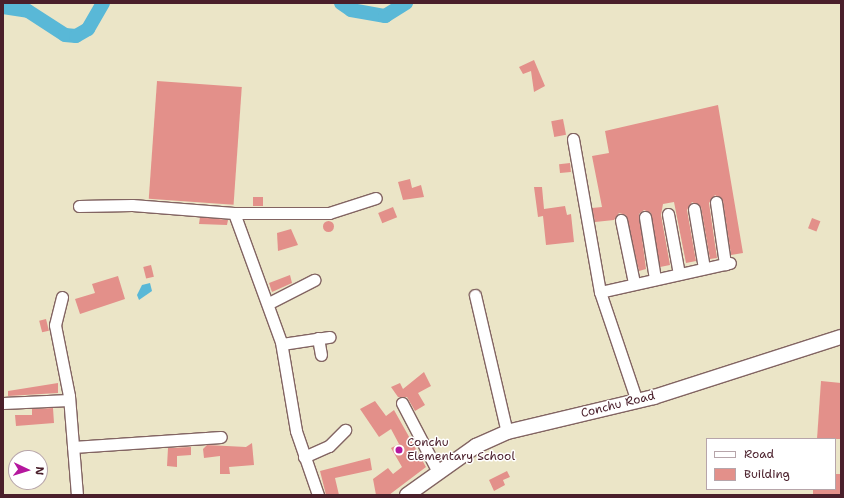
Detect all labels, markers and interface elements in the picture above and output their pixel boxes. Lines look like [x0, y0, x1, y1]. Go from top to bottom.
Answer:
street label: Conchu Road [579, 389, 657, 421]
place label: Conchu Elementary School [407, 436, 515, 464]
legend [706, 438, 836, 490]
marker: Conchu Elementary School [394, 445, 404, 455]
text: Road [744, 446, 774, 462]
north arrow [8, 450, 48, 490]
text: N [32, 466, 47, 476]
text: Building [744, 466, 790, 482]

